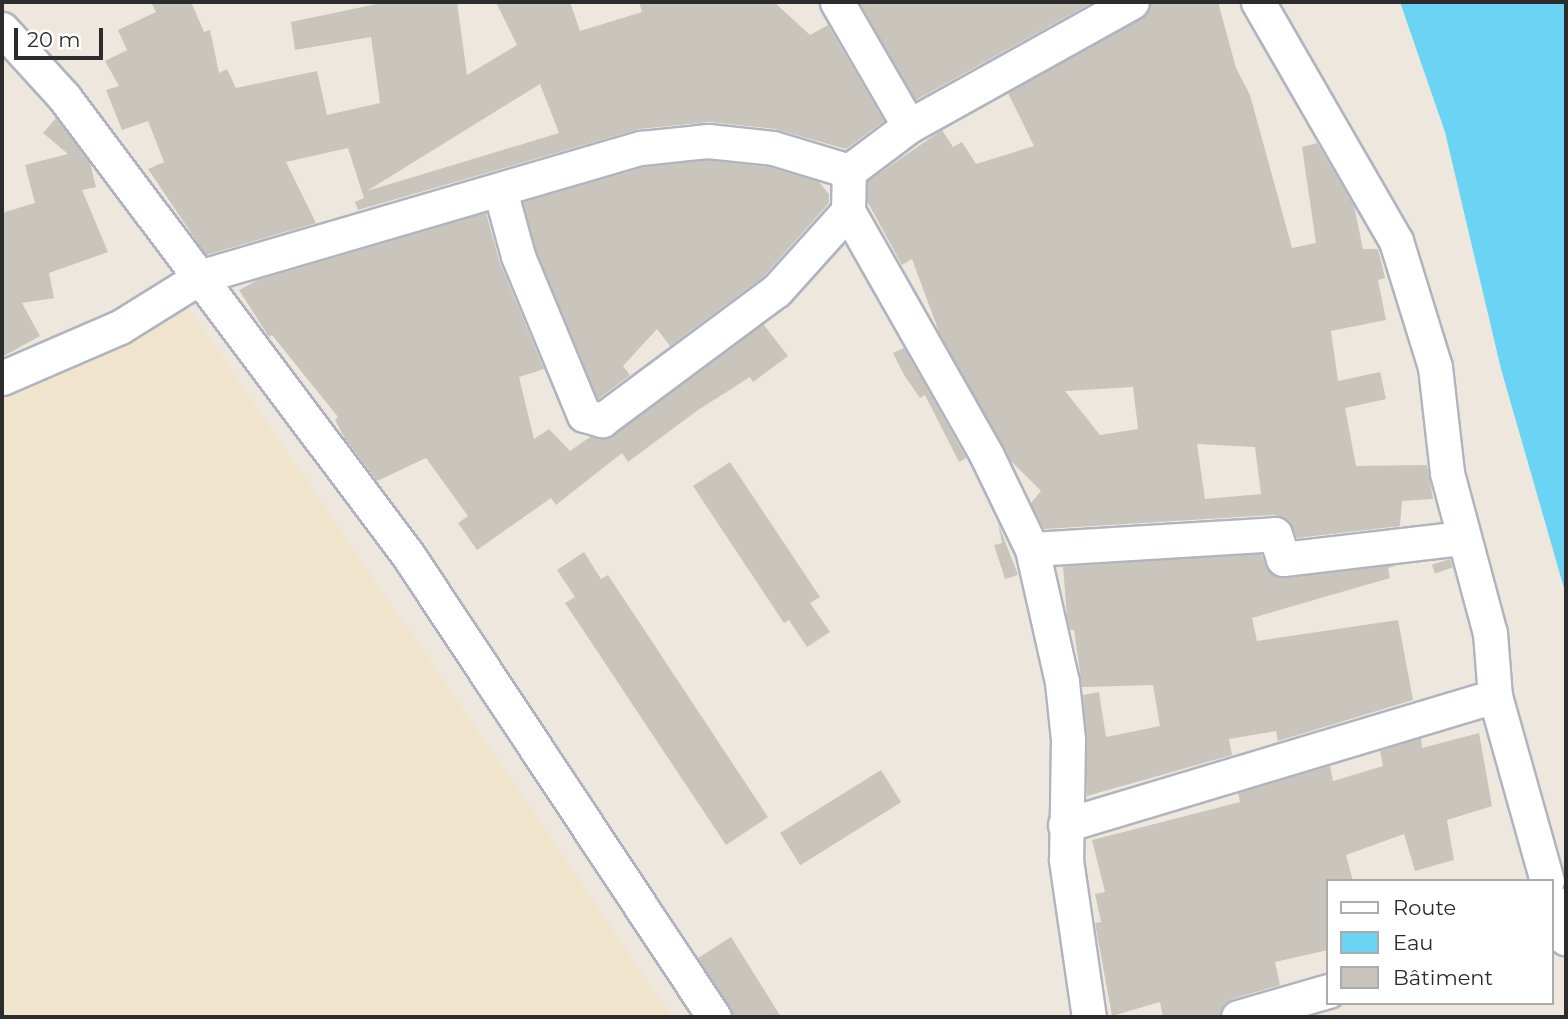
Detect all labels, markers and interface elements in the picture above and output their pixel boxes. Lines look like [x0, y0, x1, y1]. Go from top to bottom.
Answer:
scale bar [18, 14, 107, 58]
text: 20 m [27, 27, 81, 52]
legend [1326, 879, 1554, 1005]
text: Route [1393, 895, 1456, 920]
text: Eau [1393, 930, 1433, 955]
text: Bâtiment [1393, 965, 1493, 990]

